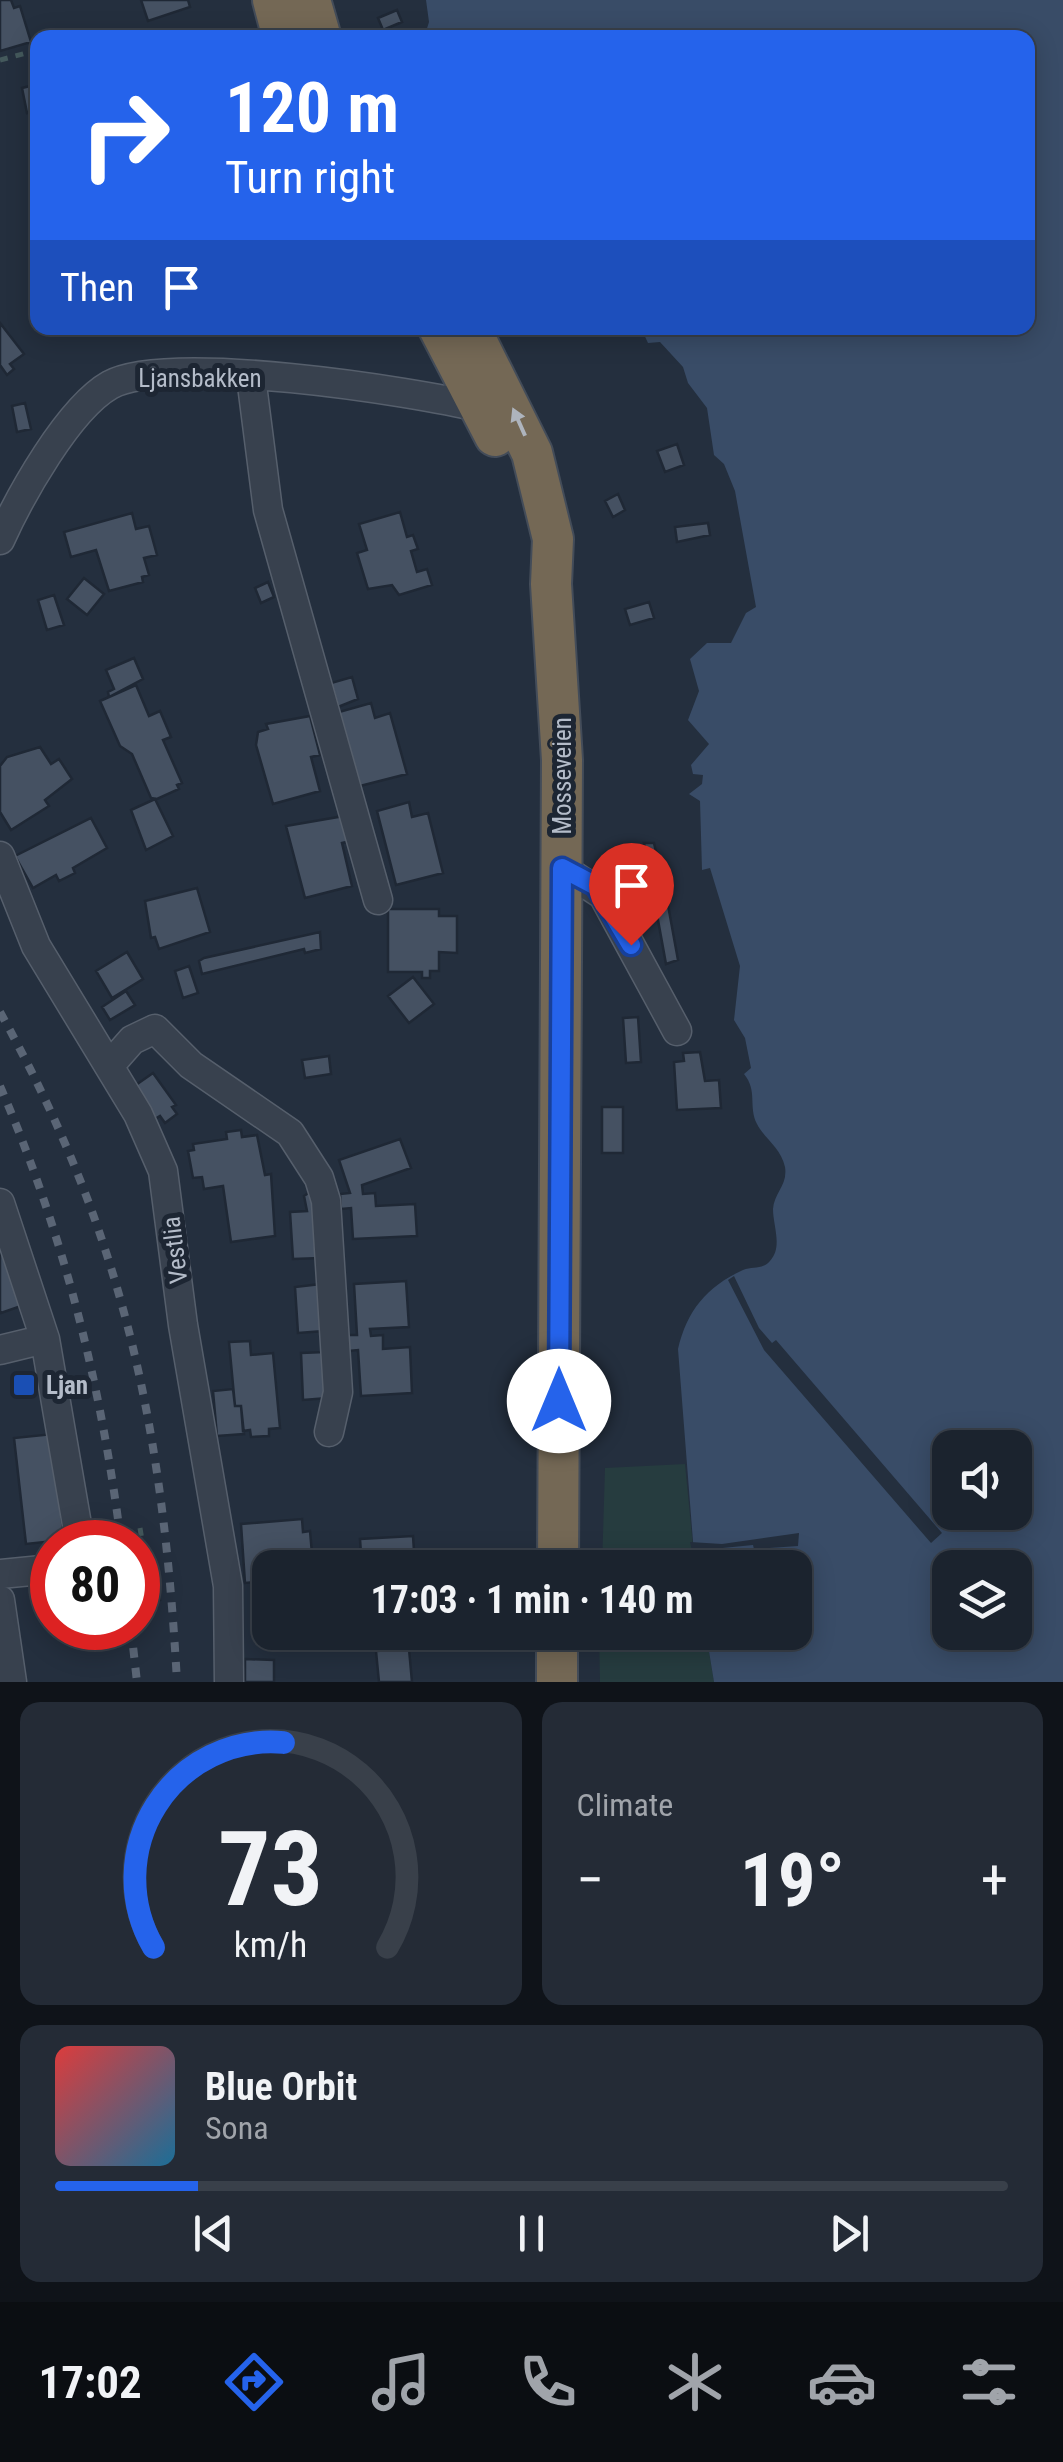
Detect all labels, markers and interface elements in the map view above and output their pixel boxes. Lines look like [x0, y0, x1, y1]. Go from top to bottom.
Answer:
text: 120 m [225, 67, 399, 149]
icon: right [60, 70, 190, 200]
text: Turn right [225, 151, 395, 204]
icon: arrive [154, 260, 209, 315]
text: Then [60, 266, 134, 310]
street label: Ljansbakken [138, 364, 262, 393]
one-way arrow [511, 407, 527, 437]
street label: Mosseveien [548, 717, 577, 835]
pin [589, 843, 674, 946]
icon: arrive [604, 858, 659, 913]
street label: Vestlia [156, 1215, 194, 1285]
position arrow [507, 1349, 611, 1453]
place label: Ljan [46, 1371, 88, 1400]
marker: Ljan [11, 1372, 37, 1398]
map controls [932, 1430, 1032, 1650]
button: sound [932, 1430, 1032, 1530]
speed limit sign: 80 [30, 1520, 160, 1650]
button: layers [932, 1550, 1032, 1650]
text: 17:03 · 1 min · 140 m [371, 1578, 693, 1622]
text: Climate [577, 1786, 673, 1824]
text: 73 [218, 1809, 323, 1930]
text: 19° [740, 1836, 845, 1924]
text: − [577, 1848, 604, 1912]
text: + [981, 1848, 1008, 1912]
text: km/h [234, 1924, 308, 1966]
text: Blue Orbit [205, 2065, 357, 2109]
text: Sona [205, 2109, 268, 2147]
icon: previous [186, 2206, 241, 2261]
icon: pause [504, 2206, 559, 2261]
icon: next [822, 2206, 877, 2261]
icon: directions [219, 2347, 289, 2417]
icon: music [366, 2347, 436, 2417]
icon: phone [513, 2347, 583, 2417]
icon: climate [660, 2347, 730, 2417]
icon: car [807, 2347, 877, 2417]
icon: filters [954, 2347, 1024, 2417]
text: 17:02 [39, 2356, 142, 2409]

